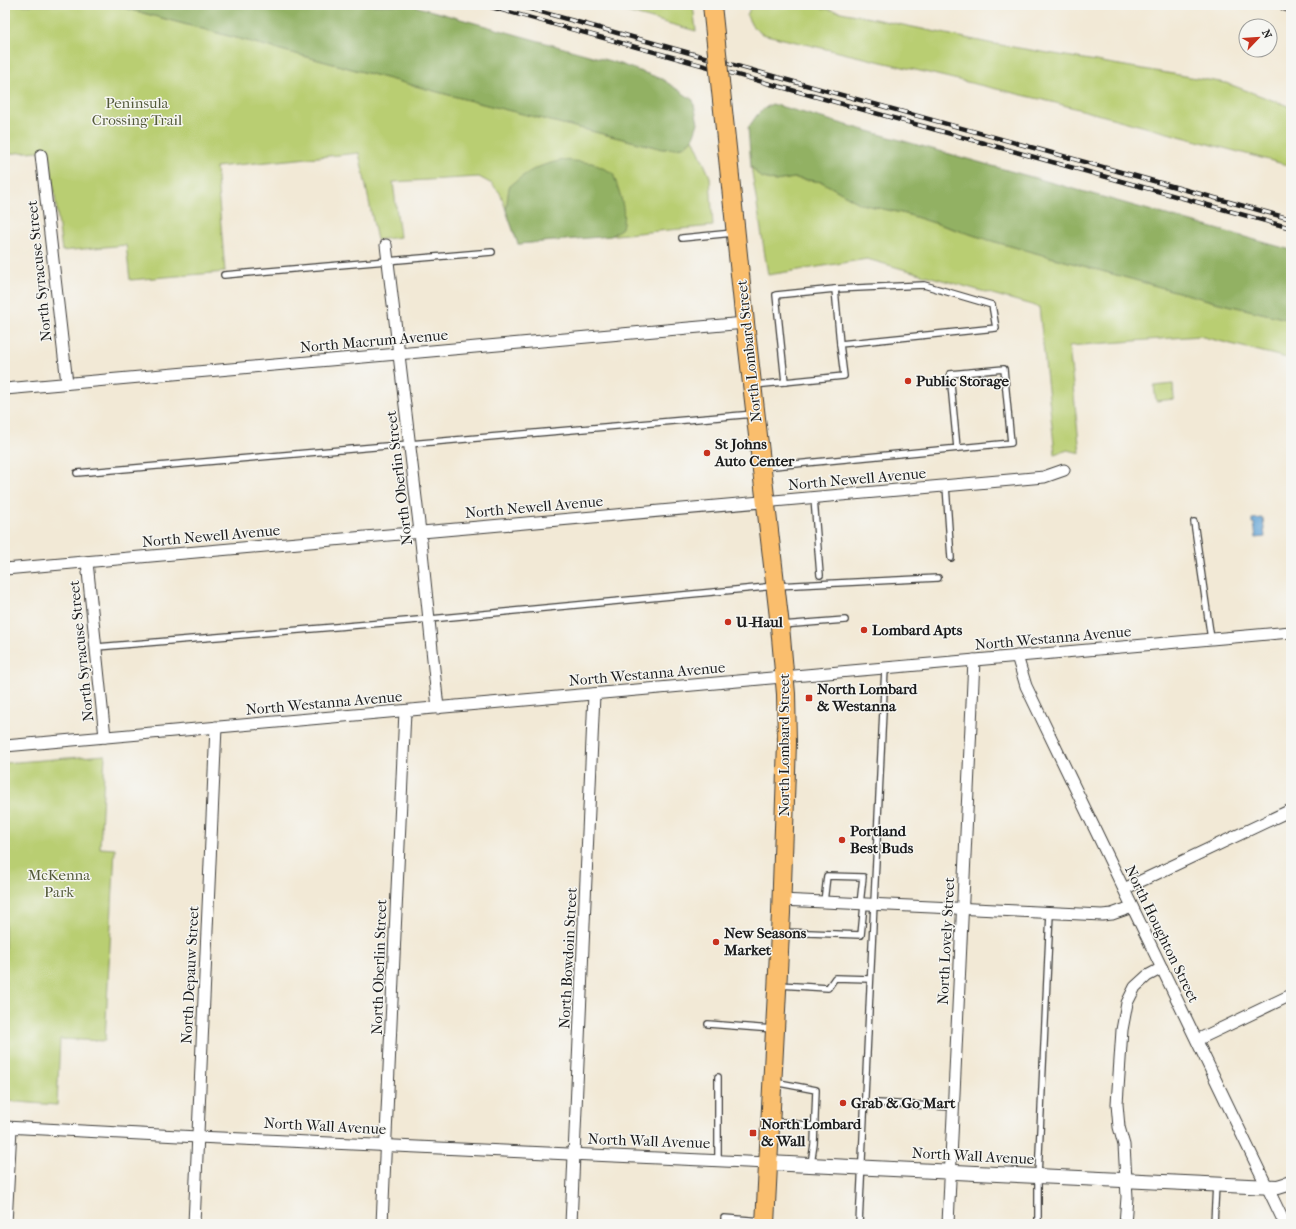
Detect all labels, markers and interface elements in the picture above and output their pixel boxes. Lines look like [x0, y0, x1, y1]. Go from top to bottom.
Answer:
north arrow [1238, 18, 1278, 58]
text: N [1259, 27, 1275, 41]
park label: Peninsula Crossing Trail [92, 94, 182, 129]
street label: North Syracuse Street [23, 199, 55, 342]
street label: North Lombard Street [733, 278, 765, 423]
street label: North Macrum Avenue [299, 326, 449, 356]
place label: Public Storage [916, 372, 1009, 390]
marker: Public Storage [903, 376, 913, 386]
street label: North Oberlin Street [382, 409, 416, 546]
place label: St Johns Auto Center [714, 435, 795, 470]
marker: St Johns Auto Center [702, 448, 712, 458]
street label: North Newell Avenue [787, 464, 927, 494]
street label: North Newell Avenue [464, 492, 604, 522]
street label: North Newell Avenue [141, 521, 281, 551]
street label: North Syracuse Street [65, 579, 97, 722]
place label: U-Haul [735, 613, 784, 631]
marker: U-Haul [723, 617, 733, 627]
place label: Lombard Apts [872, 621, 963, 639]
street label: North Westanna Avenue [974, 622, 1133, 654]
marker: Lombard Apts [859, 625, 869, 635]
street label: North Westanna Avenue [568, 658, 727, 690]
street label: North Lombard Street [775, 673, 793, 817]
place label: North Lombard & Westanna [817, 680, 918, 715]
street label: North Westanna Avenue [245, 687, 404, 719]
marker: North Lombard & Westanna [804, 693, 814, 703]
place label: Portland Best Buds [850, 822, 914, 857]
marker: Portland Best Buds [837, 835, 847, 845]
street label: North Houghton Street [1121, 862, 1203, 1006]
park label: McKenna Park [28, 866, 91, 901]
street label: North Lovely Street [934, 876, 958, 1005]
street label: North Bowdoin Street [555, 886, 581, 1029]
street label: North Oberlin Street [368, 898, 390, 1035]
street label: North Depauw Street [177, 905, 203, 1045]
place label: New Seasons Market [723, 924, 807, 959]
marker: New Seasons Market [711, 937, 721, 947]
place label: Grab & Go Mart [851, 1094, 956, 1112]
marker: Grab & Go Mart [838, 1098, 848, 1108]
street label: North Wall Avenue [263, 1114, 387, 1138]
place label: North Lombard & Wall [761, 1115, 862, 1150]
marker: North Lombard & Wall [748, 1128, 758, 1138]
street label: North Wall Avenue [587, 1130, 711, 1152]
street label: North Wall Avenue [911, 1144, 1035, 1168]

